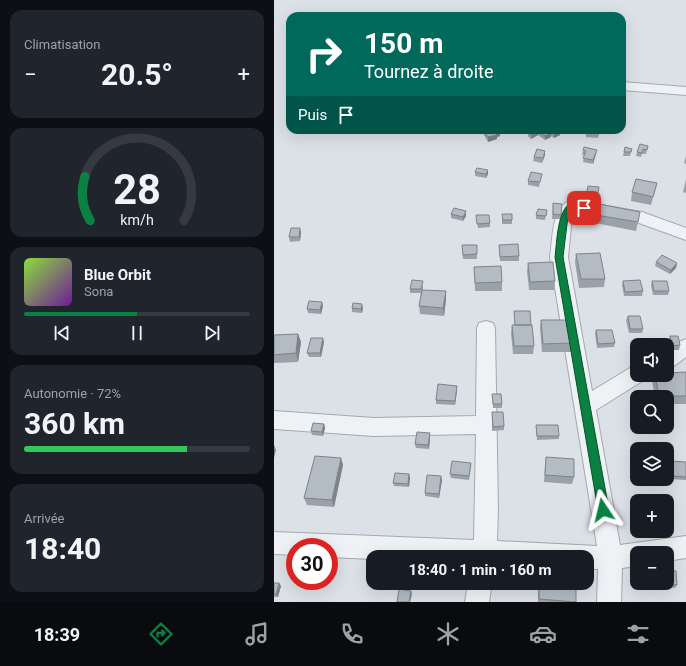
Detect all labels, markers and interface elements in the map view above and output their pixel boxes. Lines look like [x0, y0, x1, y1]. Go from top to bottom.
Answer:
text: 150 m [364, 27, 443, 60]
icon: right [298, 28, 350, 80]
text: Climatisation [24, 37, 100, 52]
text: 20.5° [101, 57, 173, 92]
text: Tournez à droite [364, 61, 493, 82]
text: − [24, 62, 37, 87]
text: + [238, 62, 250, 87]
icon: arrive [335, 104, 357, 126]
text: Puis [298, 106, 327, 124]
text: 28 [113, 164, 161, 213]
pin [567, 191, 601, 225]
icon: arrive [573, 197, 595, 219]
text: km/h [120, 211, 154, 227]
text: Blue Orbit [84, 266, 151, 284]
text: Sona [84, 284, 113, 299]
icon: previous [51, 322, 73, 344]
icon: pause [126, 322, 148, 344]
icon: next [201, 322, 223, 344]
map controls [630, 338, 674, 590]
button: sound [630, 338, 674, 382]
text: Autonomie · 72% [24, 386, 121, 401]
button: search [630, 390, 674, 434]
text: 360 km [24, 406, 125, 441]
button: layers [630, 442, 674, 486]
position arrow [582, 489, 624, 531]
button: + [630, 494, 674, 538]
text: Arrivée [24, 511, 64, 526]
text: 18:40 [24, 531, 101, 566]
speed limit sign: 30 [286, 538, 338, 590]
button: − [630, 546, 674, 590]
text: 18:40 · 1 min · 160 m [409, 561, 551, 579]
icon: directions [147, 620, 175, 648]
icon: music [243, 620, 271, 648]
icon: phone [338, 620, 366, 648]
icon: climate [434, 620, 462, 648]
icon: car [529, 620, 557, 648]
icon: filters [624, 620, 652, 648]
text: 18:39 [34, 624, 80, 645]

